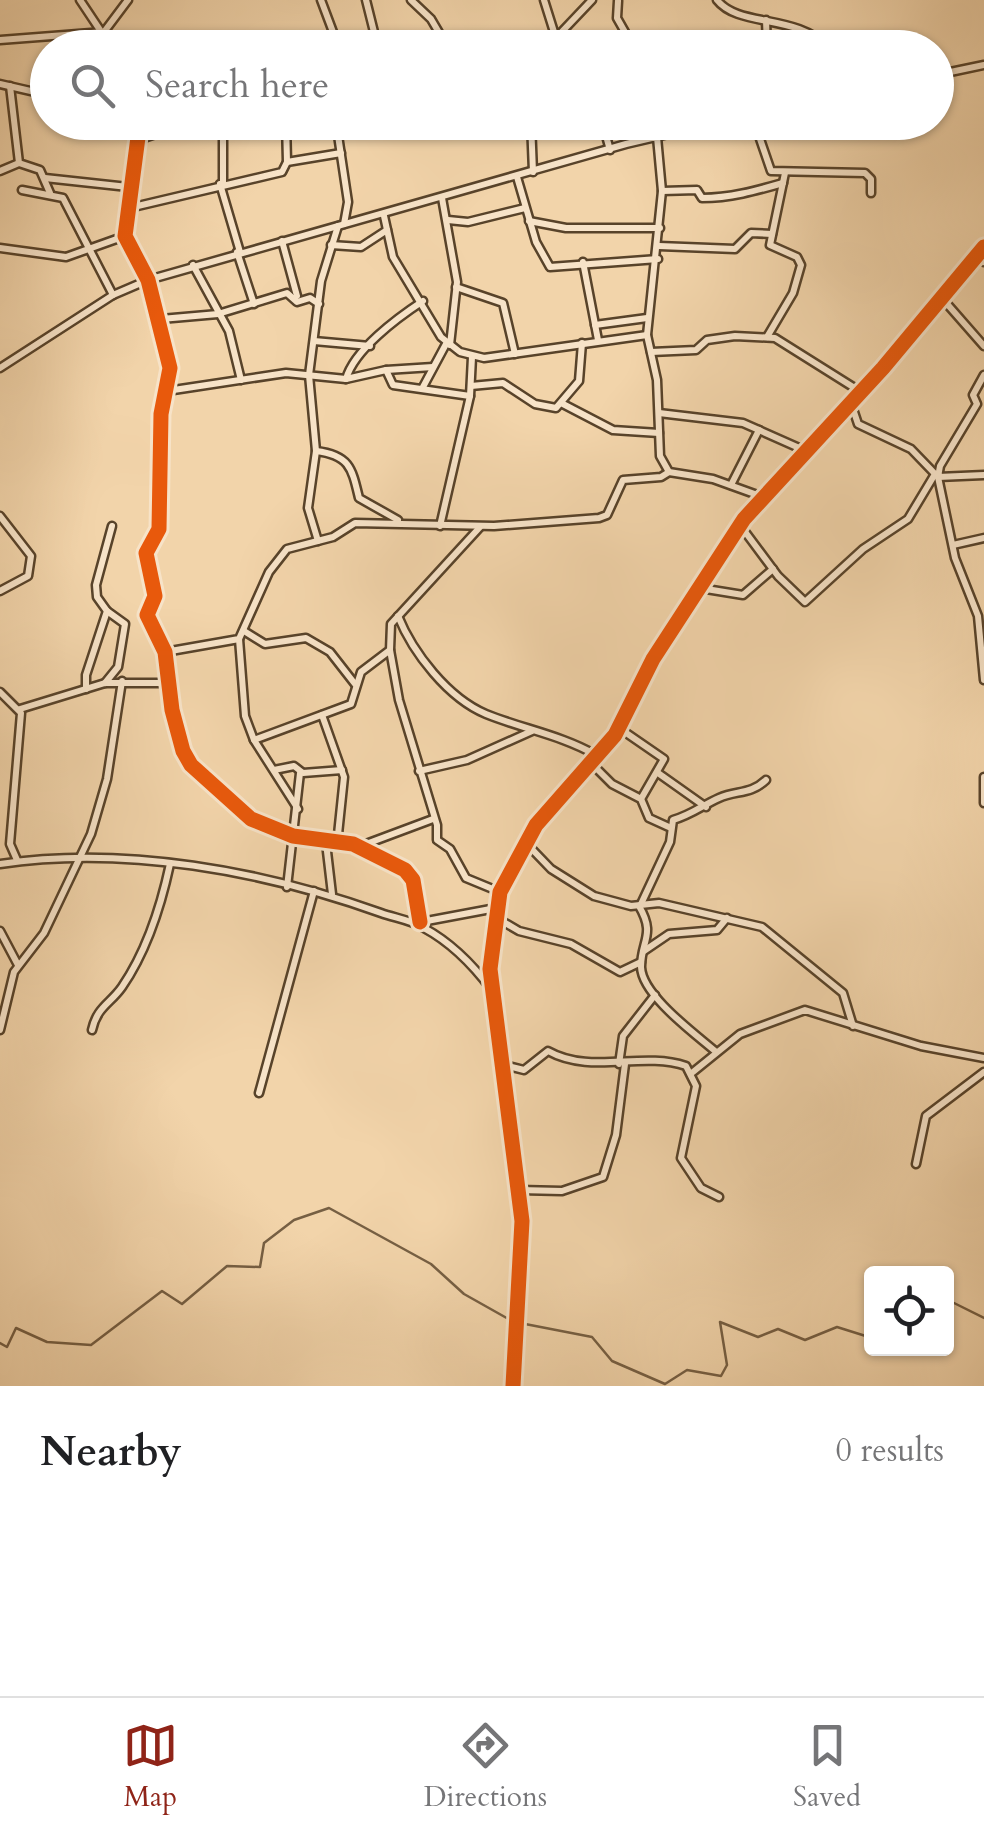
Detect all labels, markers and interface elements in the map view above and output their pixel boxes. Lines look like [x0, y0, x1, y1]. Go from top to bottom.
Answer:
search box [30, 30, 954, 140]
icon: search [65, 58, 120, 113]
text: Search here [145, 59, 329, 111]
map controls [864, 1266, 954, 1356]
button: locate [864, 1266, 954, 1356]
text: Nearby [40, 1423, 182, 1480]
text: 0 results [836, 1429, 944, 1473]
tab: Map [123, 1718, 178, 1816]
tab: Directions [424, 1718, 547, 1816]
tab: Saved [793, 1718, 861, 1816]

